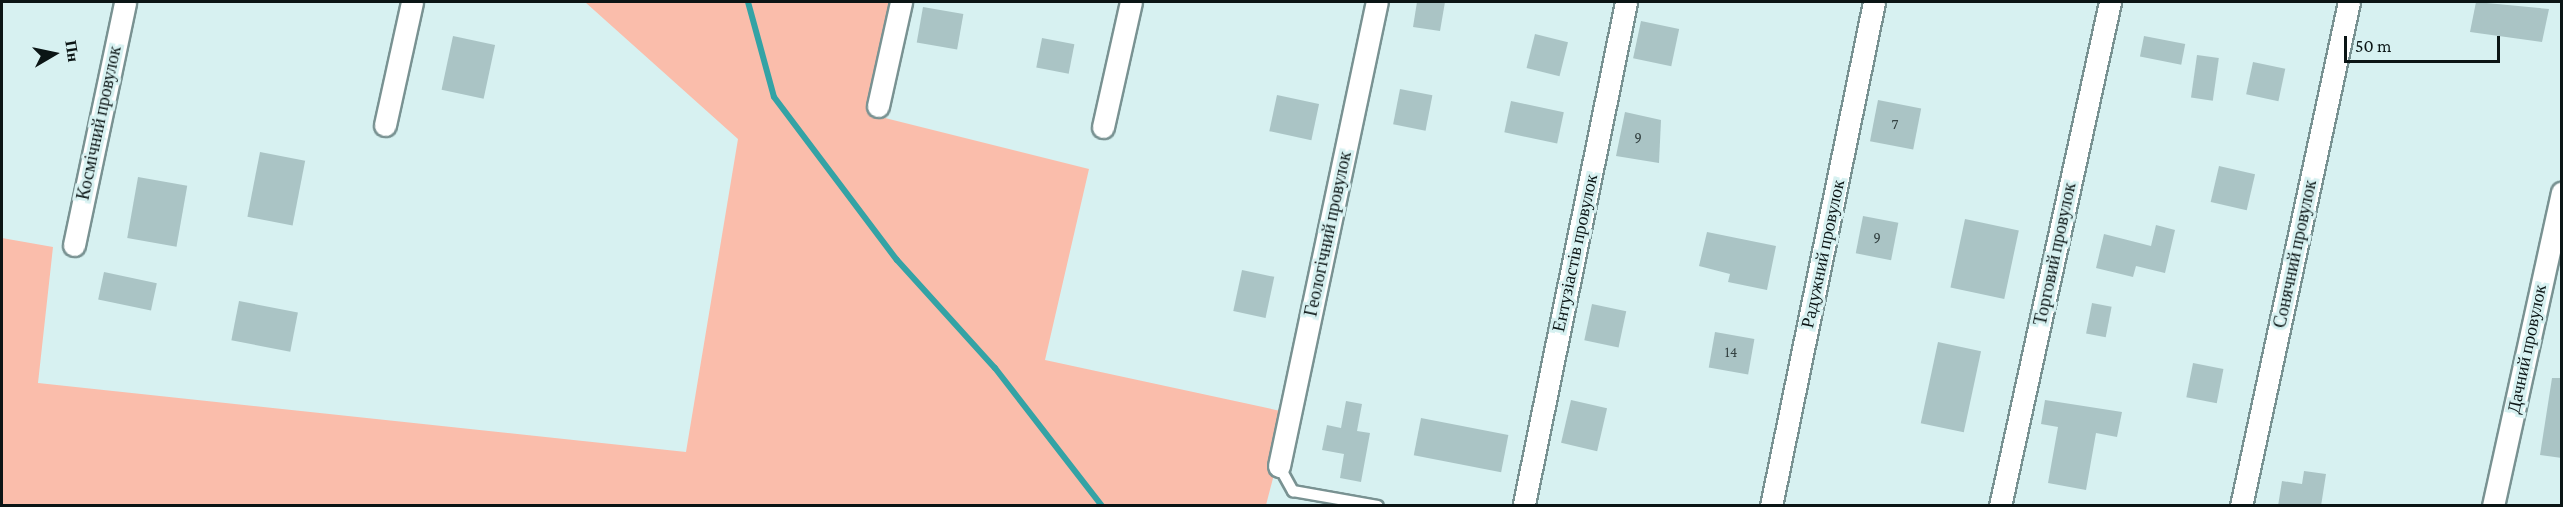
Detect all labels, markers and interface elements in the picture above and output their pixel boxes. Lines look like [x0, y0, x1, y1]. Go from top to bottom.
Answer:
north arrow [24, 24, 84, 84]
scale bar [2347, 24, 2503, 62]
text: 50 m [2355, 36, 2392, 56]
text: Пн [62, 39, 82, 63]
street label: Космічний провулок [72, 44, 126, 202]
house number: 7 [1892, 116, 1898, 134]
house number: 9 [1634, 129, 1642, 147]
street label: Геологічний провулок [1300, 150, 1356, 318]
street label: Ентузіастів провулок [1548, 172, 1602, 334]
street label: Радужний провулок [1797, 178, 1849, 330]
street label: Сонячний провулок [2269, 178, 2321, 330]
street label: Торговий провулок [2029, 181, 2081, 327]
house number: 9 [1873, 229, 1881, 247]
street label: Дачний провулок [2503, 283, 2551, 415]
house number: 14 [1725, 344, 1737, 362]

